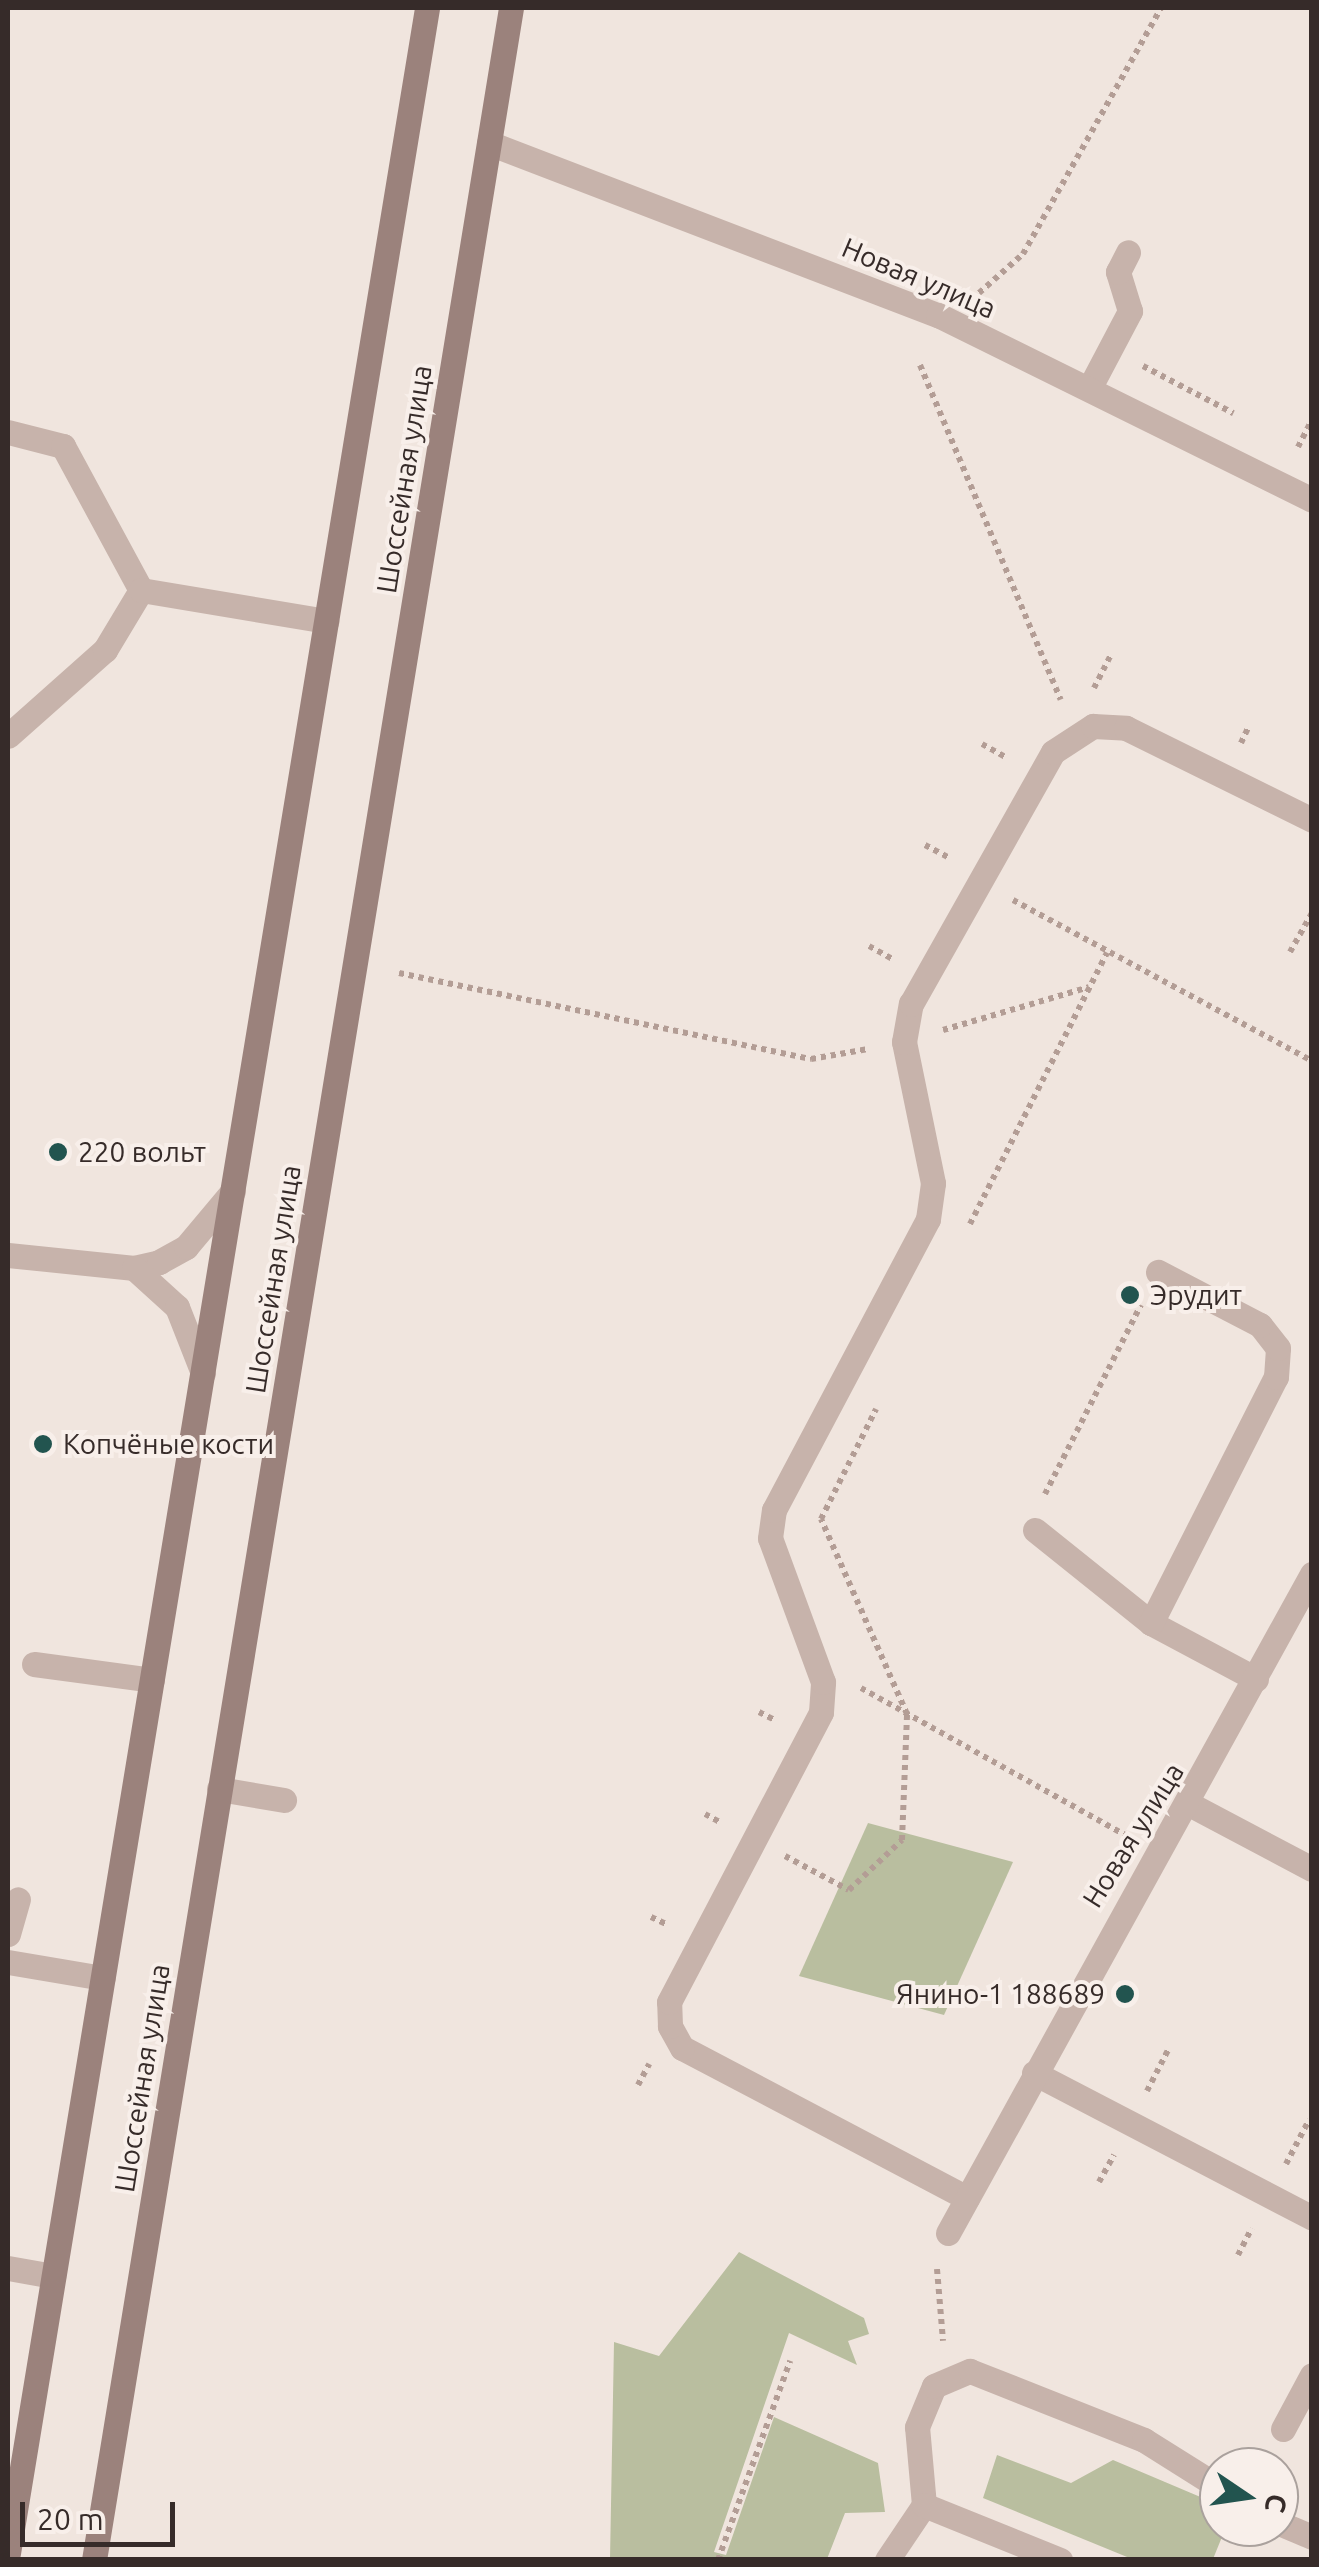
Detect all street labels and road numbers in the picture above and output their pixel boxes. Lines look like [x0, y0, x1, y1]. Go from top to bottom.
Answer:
street label: Новая улица [837, 231, 1001, 325]
street label: Шоссейная улица [369, 363, 439, 595]
street label: Шоссейная улица [238, 1163, 308, 1395]
street label: Новая улица [1075, 1757, 1191, 1913]
street label: Шоссейная улица [107, 1962, 177, 2194]

